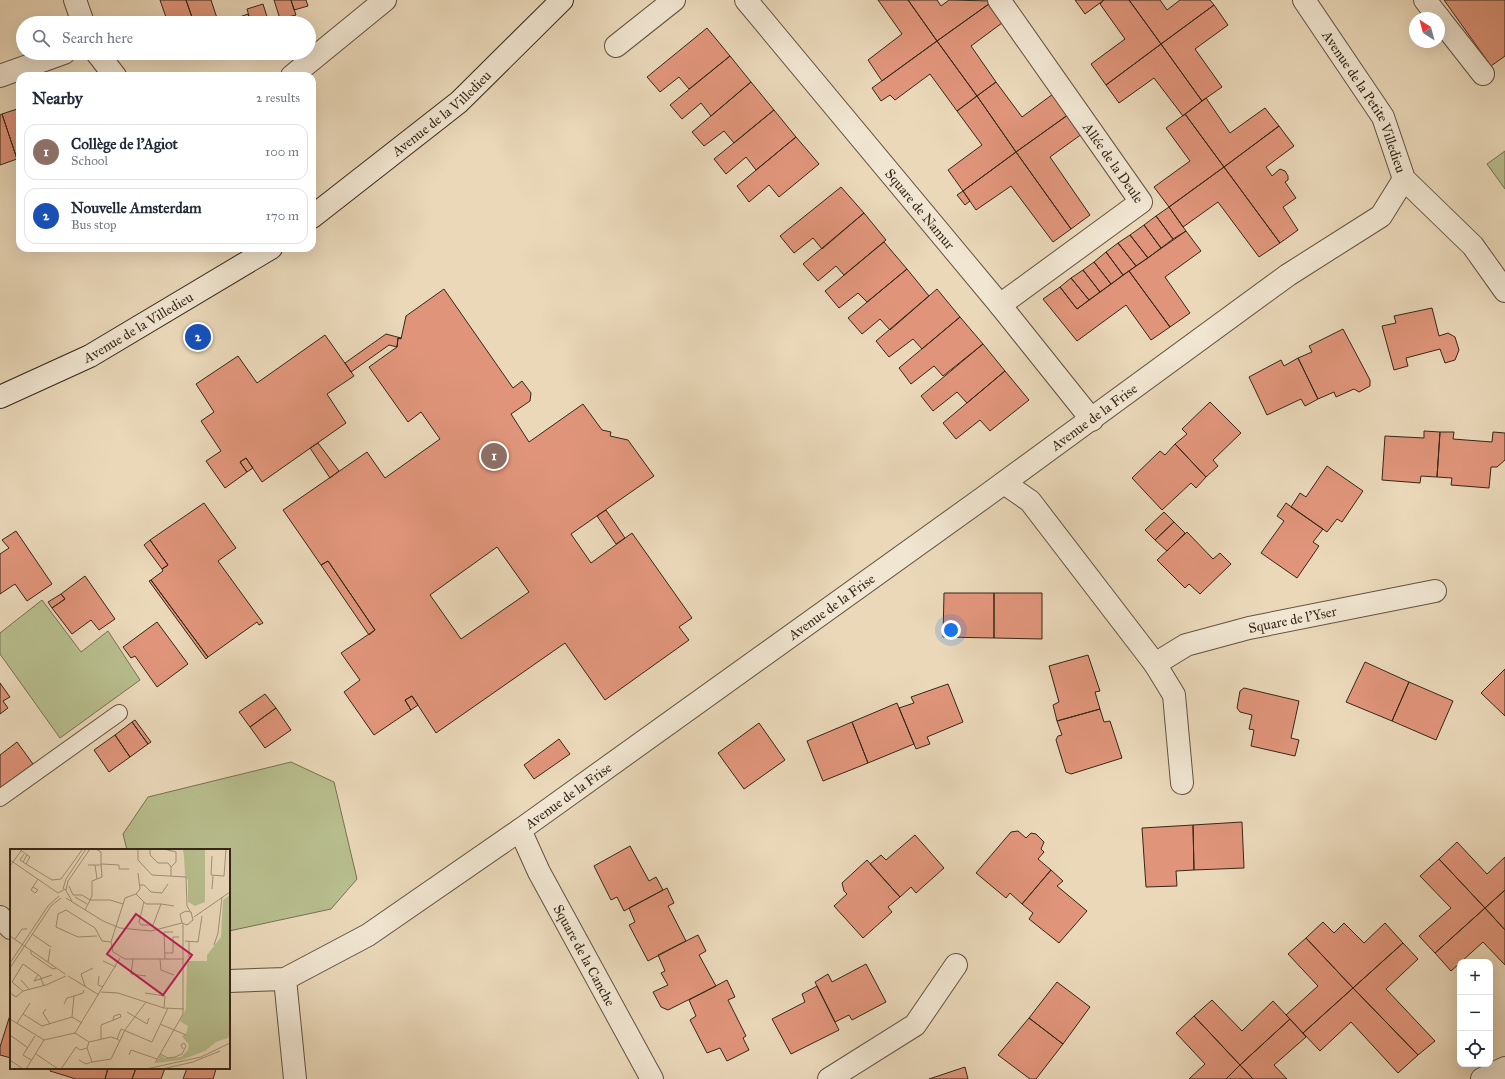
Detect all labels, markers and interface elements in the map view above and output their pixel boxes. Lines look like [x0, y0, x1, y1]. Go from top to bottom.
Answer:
north arrow [1409, 12, 1445, 48]
search box [16, 16, 316, 60]
street label: Avenue de la Petite Villedieu [1318, 26, 1410, 175]
icon: search [30, 27, 52, 49]
text: Search here [62, 29, 133, 47]
street label: Avenue de la Villedieu [388, 66, 495, 160]
text: Nearby [32, 88, 83, 109]
text: 2 results [256, 90, 300, 106]
street label: Allée de la Deule [1079, 119, 1148, 206]
text: Collège de l'Agiot [71, 135, 178, 153]
text: 1 [43, 144, 49, 160]
text: 100 m [265, 144, 299, 160]
text: School [71, 153, 108, 169]
street label: Square de Namur [882, 165, 959, 253]
text: Nouvelle Amsterdam [71, 199, 202, 217]
text: 2 [43, 208, 49, 224]
text: 170 m [266, 208, 299, 224]
text: Bus stop [71, 217, 117, 233]
street label: Avenue de la Villedieu [80, 288, 197, 367]
pin: 2 [185, 322, 211, 352]
street label: Avenue de la Frise [1047, 380, 1141, 455]
pin: 1 [481, 441, 507, 471]
street label: Avenue de la Frise [784, 570, 878, 644]
street label: Square de l'Yser [1247, 602, 1339, 636]
your location [941, 620, 961, 640]
street label: Avenue de la Frise [521, 759, 615, 833]
inset map [10, 849, 230, 1069]
street label: Square de la Canche [550, 901, 619, 1009]
map controls [1457, 959, 1493, 1067]
button: + [1457, 959, 1493, 995]
button: − [1457, 995, 1493, 1031]
button: locate [1457, 1031, 1493, 1067]

